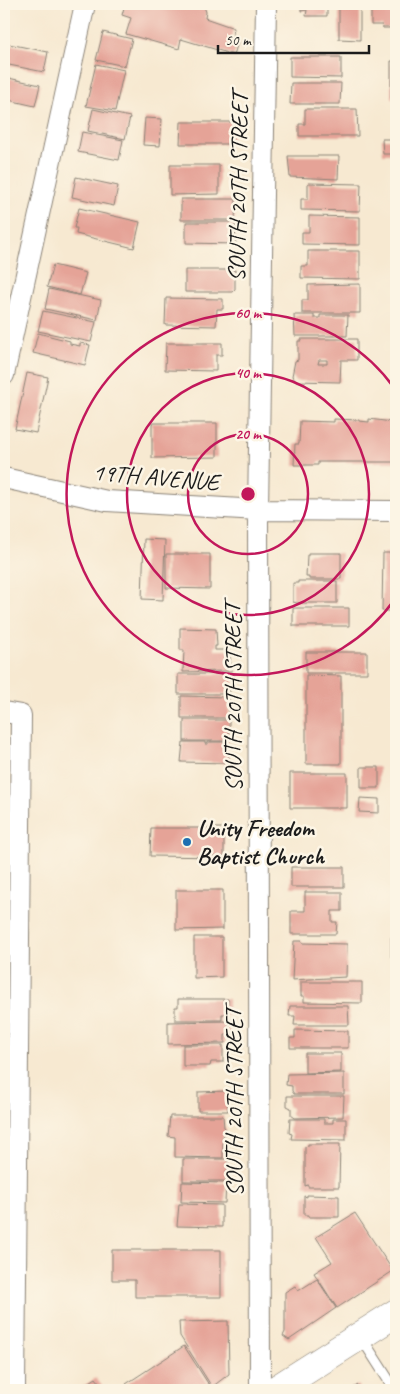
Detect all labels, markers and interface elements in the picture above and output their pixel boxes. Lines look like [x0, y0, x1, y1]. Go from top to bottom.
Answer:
scale bar [218, 22, 369, 54]
text: 50 m [225, 31, 252, 50]
street label: SOUTH 20TH STREET [221, 86, 255, 282]
text: 60 m [235, 304, 262, 323]
text: 40 m [235, 364, 262, 383]
text: 20 m [235, 425, 262, 444]
street label: 19TH AVENUE [92, 457, 224, 498]
centre of rings [239, 485, 257, 503]
street label: SOUTH 20TH STREET [218, 596, 248, 792]
place label: Unity Freedom Baptist Church [197, 813, 325, 871]
marker: Unity Freedom Baptist Church [181, 836, 193, 848]
street label: SOUTH 20TH STREET [219, 1001, 249, 1197]

